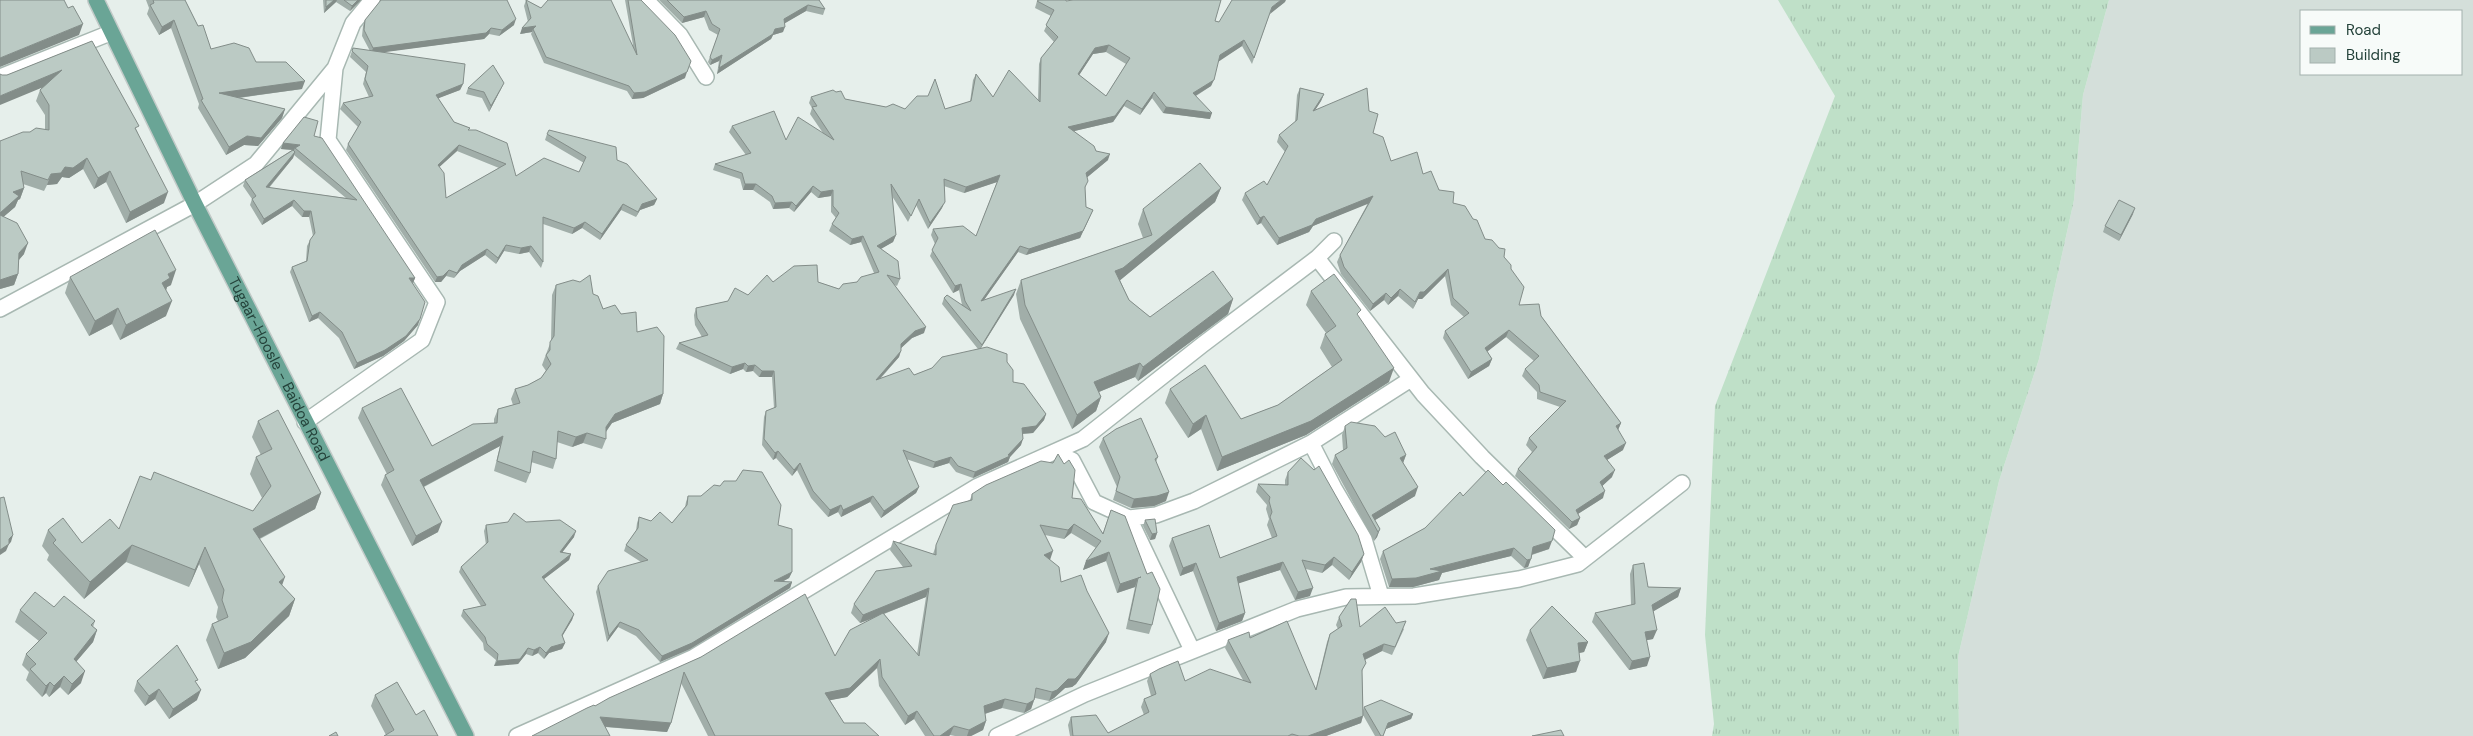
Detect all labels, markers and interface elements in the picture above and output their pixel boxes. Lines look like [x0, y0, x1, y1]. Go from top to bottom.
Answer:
legend [2300, 10, 2463, 75]
text: Road [2346, 20, 2381, 40]
text: Building [2346, 45, 2401, 65]
street label: Tugaar-Hoosle - Baidoa Road [224, 273, 334, 465]

